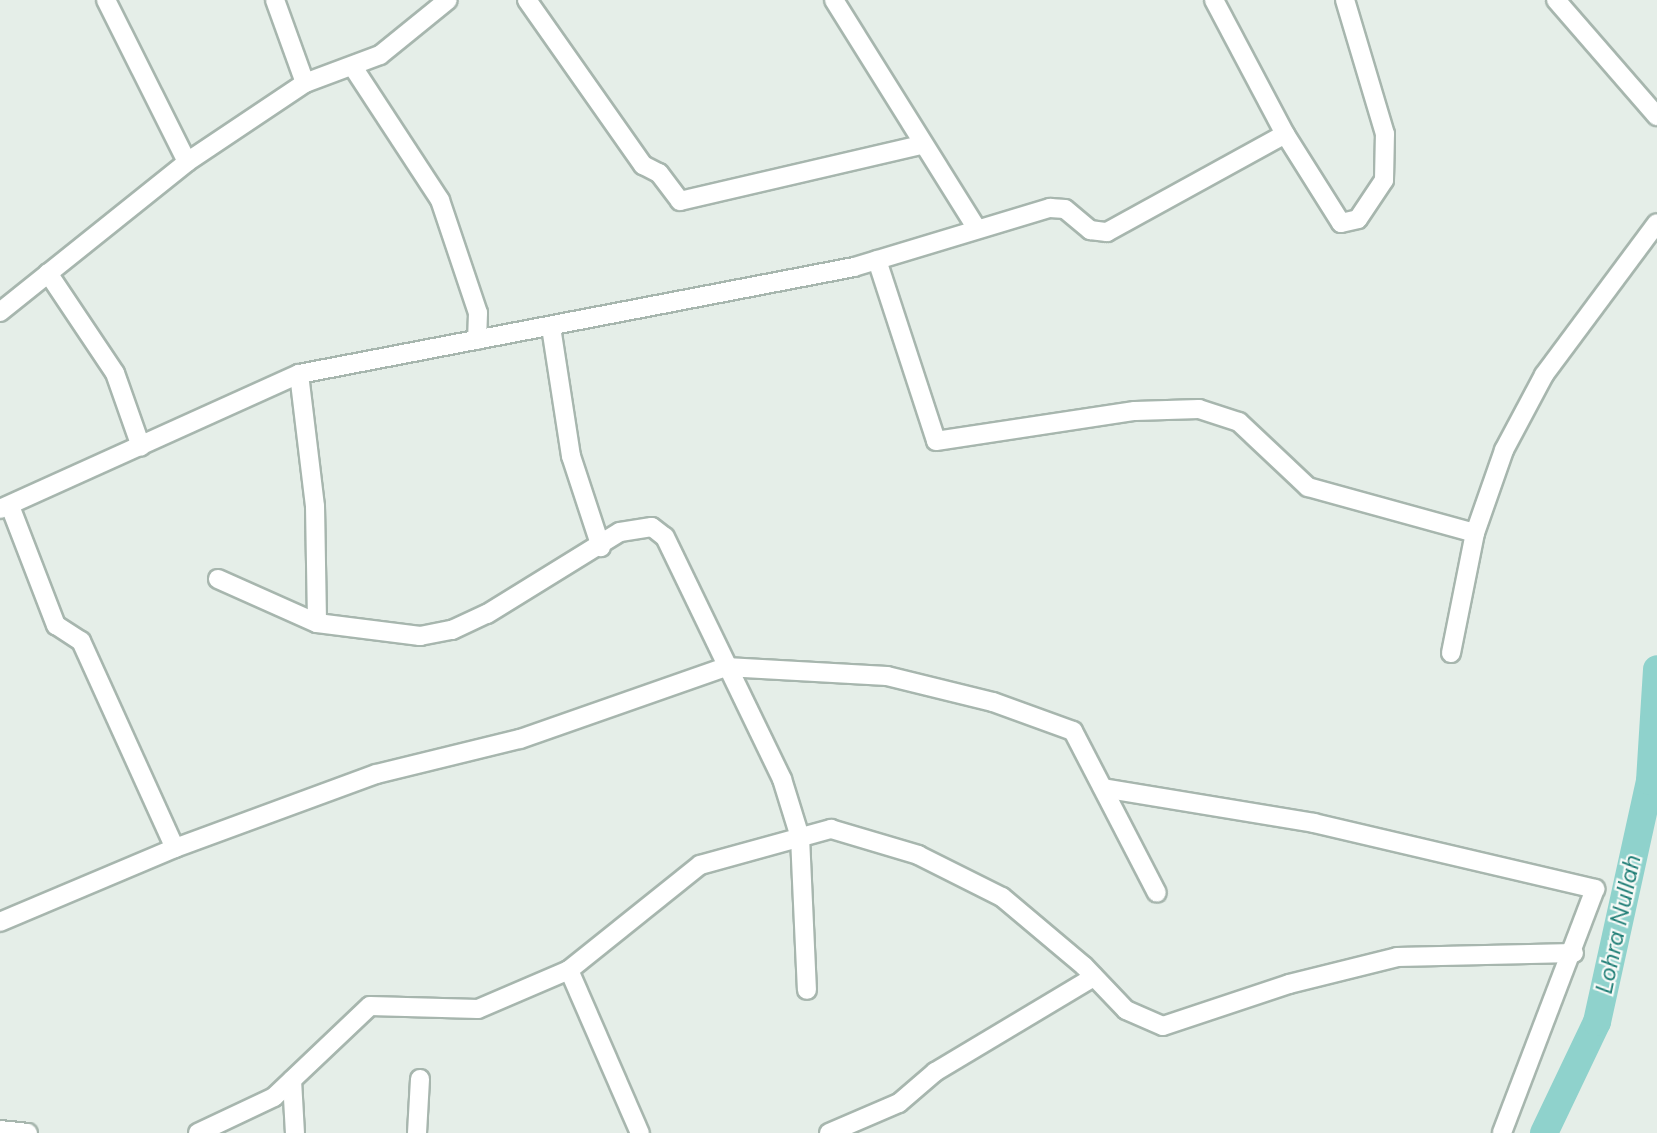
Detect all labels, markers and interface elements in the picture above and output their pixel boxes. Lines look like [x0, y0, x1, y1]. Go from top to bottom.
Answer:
water label: Lohra Nullah [1589, 852, 1647, 996]

